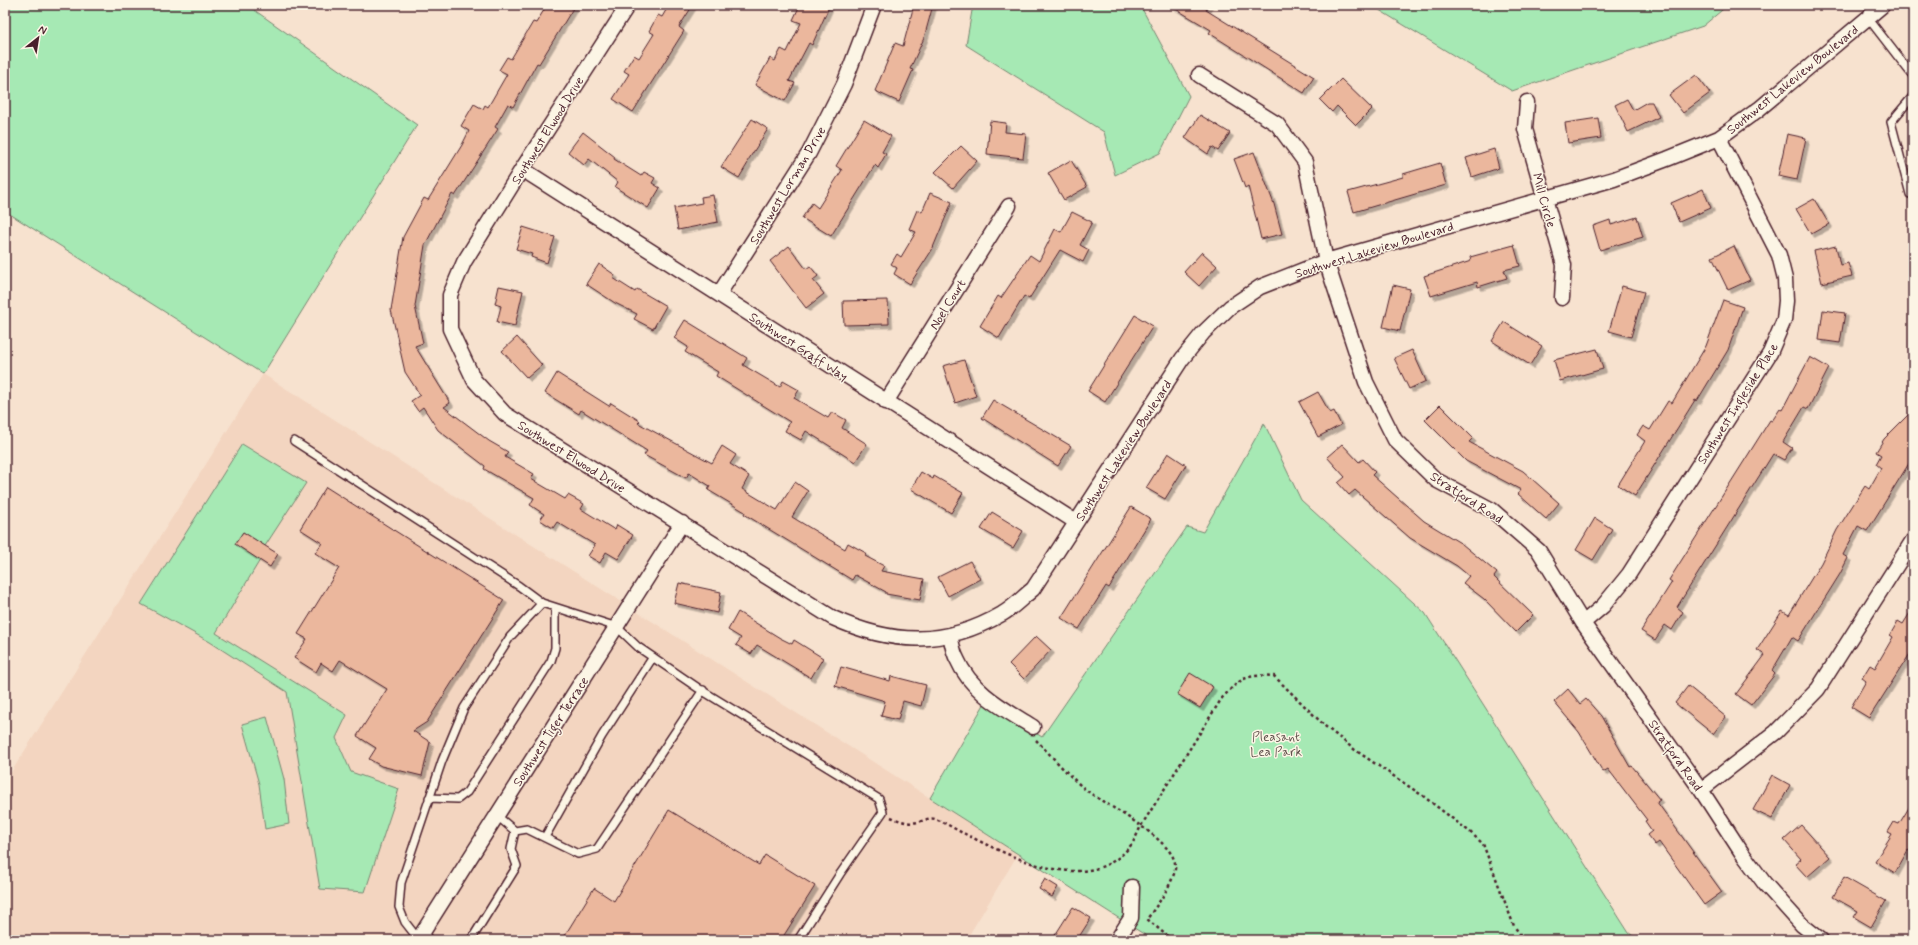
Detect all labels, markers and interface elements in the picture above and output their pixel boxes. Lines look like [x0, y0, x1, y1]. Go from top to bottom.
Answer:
north arrow [18, 18, 58, 58]
text: N [36, 22, 49, 38]
street label: Southwest Lakeview Boulevard [1723, 22, 1862, 139]
street label: Southwest Elwood Drive [508, 73, 588, 188]
street label: Southwest Lorman Drive [746, 123, 830, 248]
street label: Mill Circle [1528, 171, 1559, 230]
street label: Southwest Lakeview Boulevard [1293, 218, 1456, 283]
street label: Noel Court [926, 276, 970, 333]
street label: Southwest Graff Way [746, 309, 851, 386]
street label: Southwest Ingleside Place [1694, 340, 1784, 469]
street label: Southwest Lakeview Boulevard [1072, 377, 1176, 525]
street label: Southwest Elwood Drive [514, 417, 629, 497]
street label: Stratford Road [1425, 468, 1506, 530]
street label: Southwest Tiger Terrace [509, 674, 595, 791]
street label: Stratford Road [1642, 717, 1706, 796]
park label: Pleasant Lea Park [1250, 729, 1302, 761]

